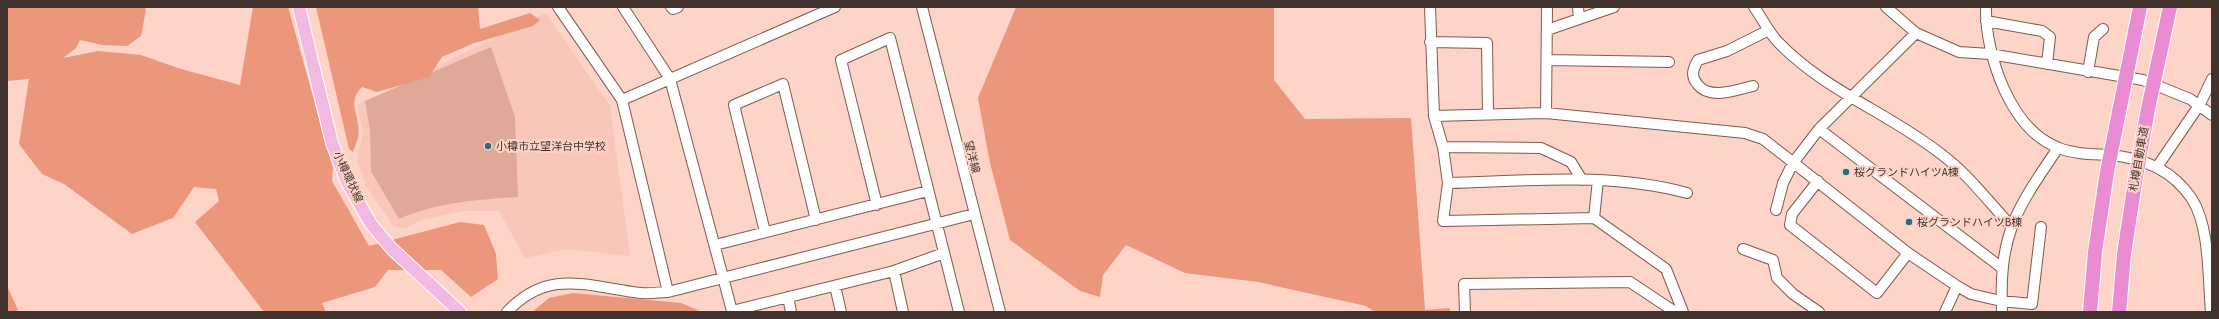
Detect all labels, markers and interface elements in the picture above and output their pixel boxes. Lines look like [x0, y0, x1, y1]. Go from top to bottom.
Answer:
street label: 札樽自動車道 [2126, 125, 2152, 193]
place label: 小樽市立望洋台中学校 [496, 139, 606, 154]
street label: 望洋線 [961, 139, 983, 175]
marker: 小樽市立望洋台中学校 [483, 141, 493, 151]
street label: 小樽環状線 [330, 149, 366, 205]
place label: 桜グランドハイツA棟 [1854, 165, 1959, 180]
marker: 桜グランドハイツA棟 [1841, 167, 1851, 177]
place label: 桜グランドハイツB棟 [1917, 215, 2022, 230]
marker: 桜グランドハイツB棟 [1904, 217, 1914, 227]

